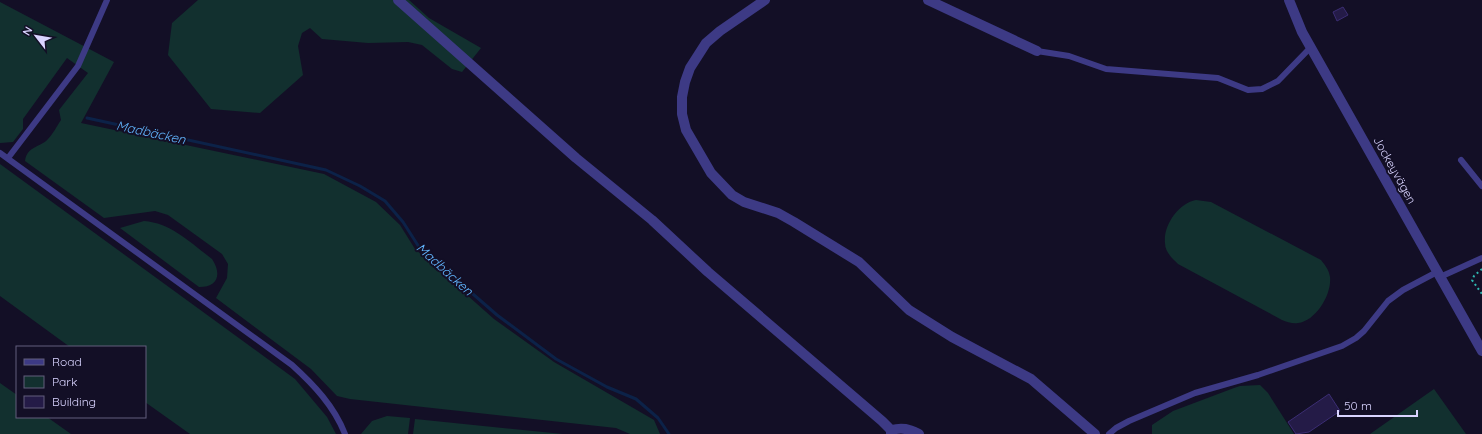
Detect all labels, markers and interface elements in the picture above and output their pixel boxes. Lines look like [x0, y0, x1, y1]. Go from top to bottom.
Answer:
north arrow [16, 16, 56, 56]
text: N [19, 24, 36, 38]
water label: Madbäcken [115, 117, 188, 147]
street label: Jockeyvägen [1370, 134, 1420, 206]
water label: Madbäcken [413, 239, 477, 299]
legend [16, 346, 146, 418]
text: Road [52, 354, 82, 369]
text: Park [52, 374, 77, 389]
scale bar [1338, 392, 1417, 418]
text: Building [52, 394, 96, 409]
text: 50 m [1344, 398, 1372, 413]

